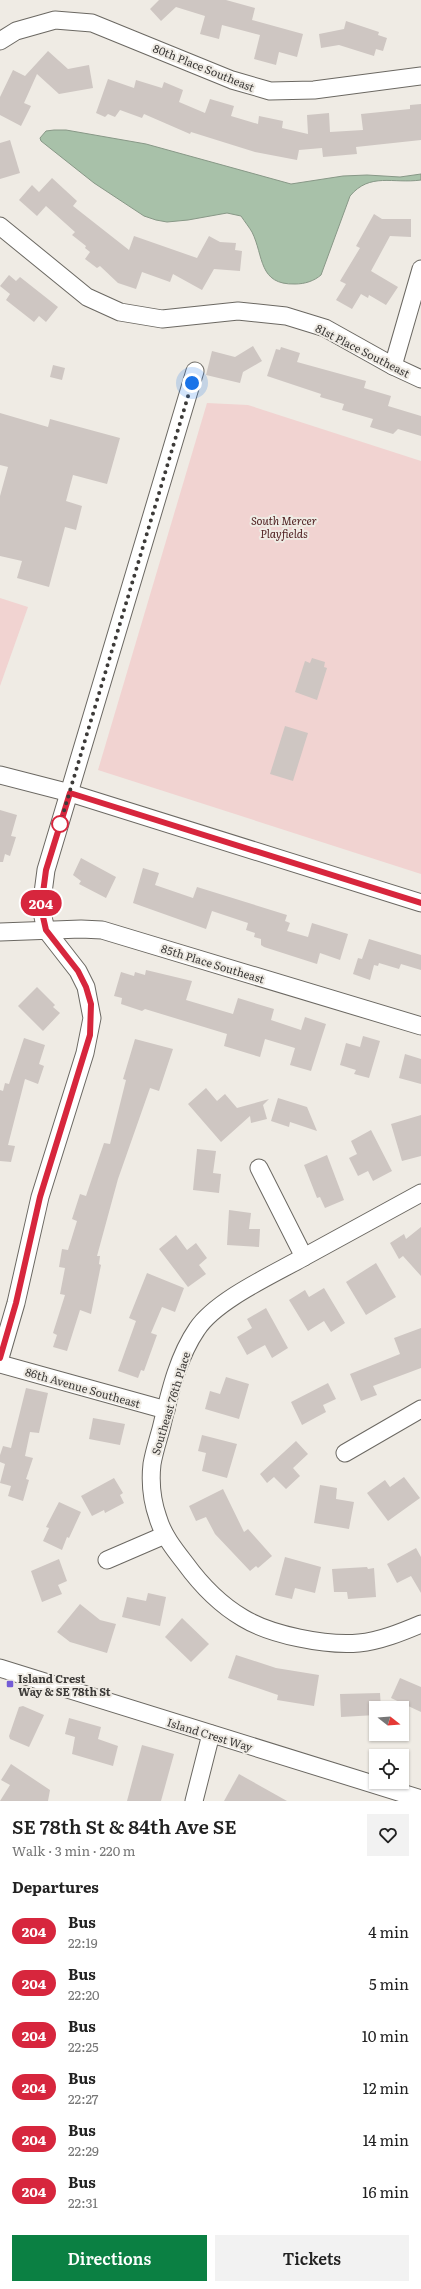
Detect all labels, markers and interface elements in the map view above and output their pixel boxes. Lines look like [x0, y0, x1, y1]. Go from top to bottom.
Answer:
street label: 80th Place Southeast [151, 39, 258, 95]
street label: 81st Place Southeast [313, 319, 413, 381]
your location [182, 373, 202, 393]
park label: South Mercer Playfields [251, 512, 317, 541]
unlabelled marker [51, 815, 69, 833]
line badge: 204 [18, 890, 64, 916]
text: 204 [29, 893, 53, 913]
street label: 85th Place Southeast [159, 940, 267, 986]
street label: Southeast 76th Place [147, 1349, 193, 1457]
street label: 86th Avenue Southeast [24, 1363, 143, 1411]
place label: Island Crest Way & SE 78th St [18, 1670, 111, 1699]
marker: Island Crest Way & SE 78th St [5, 1679, 15, 1689]
north arrow [369, 1701, 409, 1741]
map controls [369, 1701, 409, 1789]
street label: Island Crest Way [165, 1713, 255, 1755]
button: locate [369, 1749, 409, 1789]
text: SE 78th St & 84th Ave SE [12, 1812, 237, 1840]
button: heart [367, 1814, 409, 1856]
text: Walk · 3 min · 220 m [12, 1841, 135, 1860]
text: Departures [12, 1875, 99, 1898]
text: Bus [68, 1910, 96, 1933]
text: 4 min [368, 1920, 409, 1943]
text: 204 [22, 1921, 46, 1941]
text: 22:19 [68, 1933, 98, 1952]
text: Bus [68, 1962, 96, 1985]
text: 5 min [369, 1972, 409, 1995]
text: 204 [22, 1973, 46, 1993]
text: 22:20 [68, 1985, 100, 2004]
text: Bus [68, 2014, 96, 2037]
text: 10 min [362, 2024, 409, 2047]
text: 204 [22, 2025, 46, 2045]
text: 22:25 [68, 2037, 99, 2056]
text: Bus [68, 2066, 96, 2089]
text: 12 min [363, 2076, 409, 2099]
text: 204 [22, 2077, 46, 2097]
text: 22:27 [68, 2089, 98, 2108]
text: Bus [68, 2118, 96, 2141]
text: 14 min [363, 2128, 409, 2151]
text: 204 [22, 2129, 46, 2149]
text: 22:29 [68, 2141, 99, 2160]
text: Bus [68, 2170, 96, 2193]
text: 16 min [362, 2180, 409, 2203]
text: 204 [22, 2181, 46, 2201]
text: 22:31 [68, 2193, 98, 2212]
button: Directions [12, 2235, 207, 2281]
button: Tickets [215, 2235, 409, 2281]

